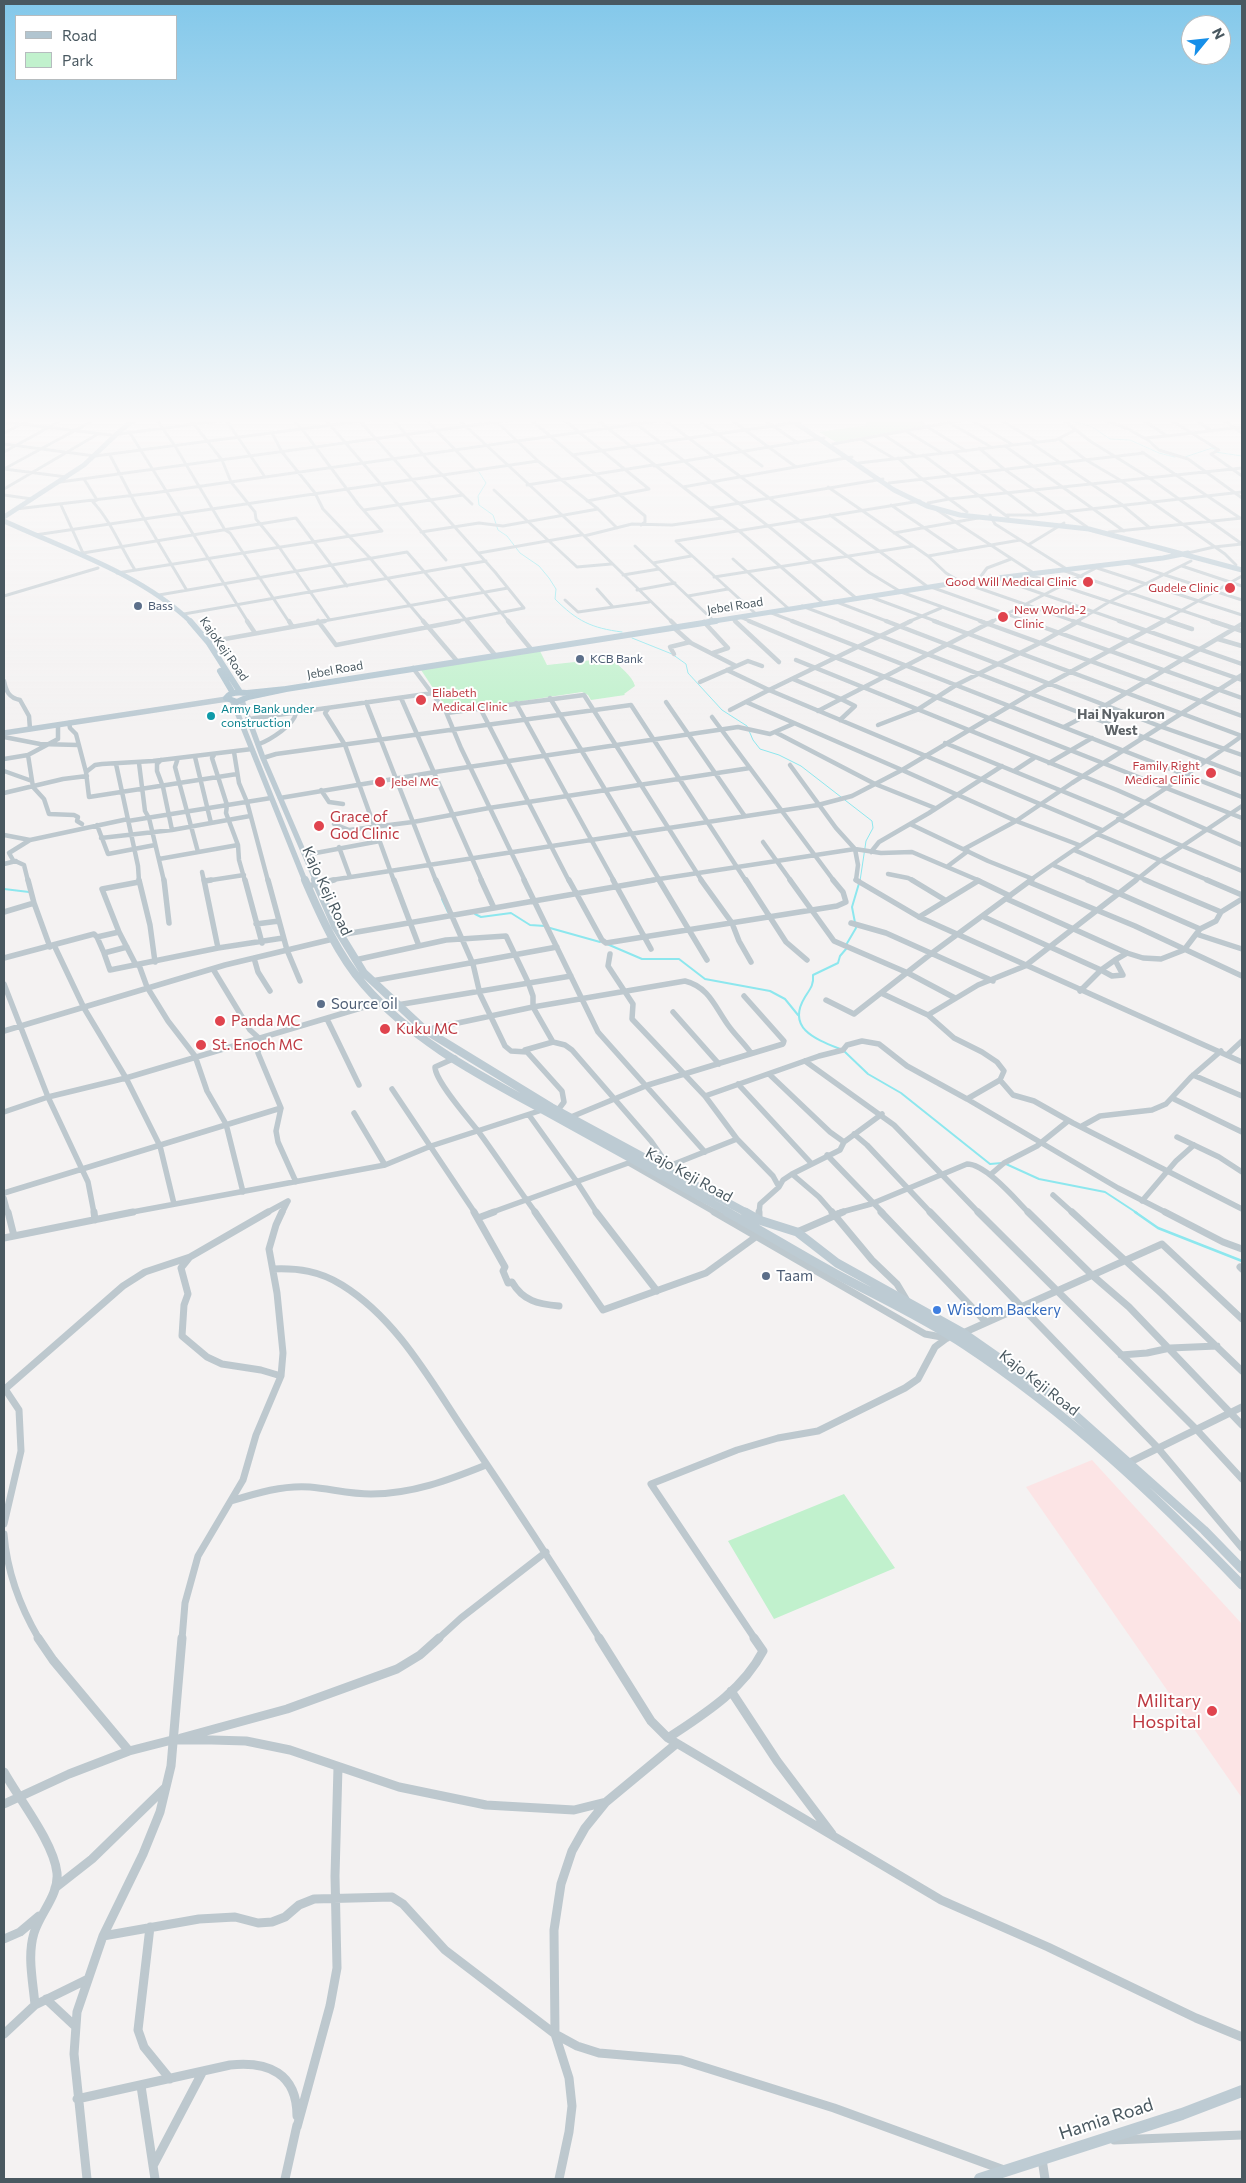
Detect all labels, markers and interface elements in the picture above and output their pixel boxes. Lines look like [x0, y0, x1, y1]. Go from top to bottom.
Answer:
legend [15, 15, 178, 80]
north arrow [1181, 15, 1231, 65]
text: N [1209, 25, 1229, 42]
text: Road [62, 26, 97, 44]
text: Park [62, 51, 93, 69]
place label: Good Will Medical Clinic [945, 575, 1077, 589]
marker: Good Will Medical Clinic [1081, 575, 1095, 589]
place label: Gudele Clinic [1148, 581, 1219, 595]
marker: Gudele Clinic [1223, 581, 1237, 595]
street label: Jebel Road [706, 594, 764, 618]
place label: Bass [148, 599, 173, 613]
marker: Bass [132, 600, 144, 612]
place label: New World-2 Clinic [1014, 603, 1086, 631]
marker: New World-2 Clinic [996, 610, 1010, 624]
street label: KajoKeji Road [197, 614, 251, 684]
place label: KCB Bank [590, 652, 643, 666]
marker: KCB Bank [574, 653, 586, 665]
street label: Jebel Road [306, 658, 364, 682]
place label: Eliabeth Medical Clinic [432, 686, 508, 714]
marker: Eliabeth Medical Clinic [414, 693, 428, 707]
place label: Army Bank under construction [221, 702, 314, 730]
district label: Hai Nyakuron West [1077, 706, 1165, 739]
marker: Army Bank under construction [205, 710, 217, 722]
place label: Family Right Medical Clinic [1124, 759, 1200, 787]
marker: Family Right Medical Clinic [1204, 766, 1218, 780]
marker: Jebel MC [373, 775, 387, 789]
place label: Jebel MC [391, 775, 439, 789]
place label: Grace of God Clinic [330, 808, 399, 843]
marker: Grace of God Clinic [312, 819, 326, 833]
street label: Kajo Keji Road [298, 843, 356, 939]
place label: Source oil [331, 995, 398, 1013]
marker: Source oil [315, 998, 327, 1010]
place label: Panda MC [231, 1012, 301, 1030]
marker: Panda MC [213, 1014, 227, 1028]
place label: Kuku MC [396, 1020, 458, 1038]
marker: Kuku MC [378, 1022, 392, 1036]
place label: St. Enoch MC [212, 1036, 303, 1054]
marker: St. Enoch MC [194, 1038, 208, 1052]
street label: Kajo Keji Road [642, 1144, 736, 1206]
place label: Taam [776, 1267, 813, 1285]
marker: Taam [760, 1270, 772, 1282]
place label: Wisdom Backery [947, 1301, 1061, 1319]
marker: Wisdom Backery [931, 1304, 943, 1316]
street label: Kajo Keji Road [995, 1346, 1083, 1420]
place label: Military Hospital [1132, 1690, 1201, 1732]
marker: Military Hospital [1205, 1704, 1219, 1718]
street label: Hamia Road [1056, 2094, 1156, 2144]

